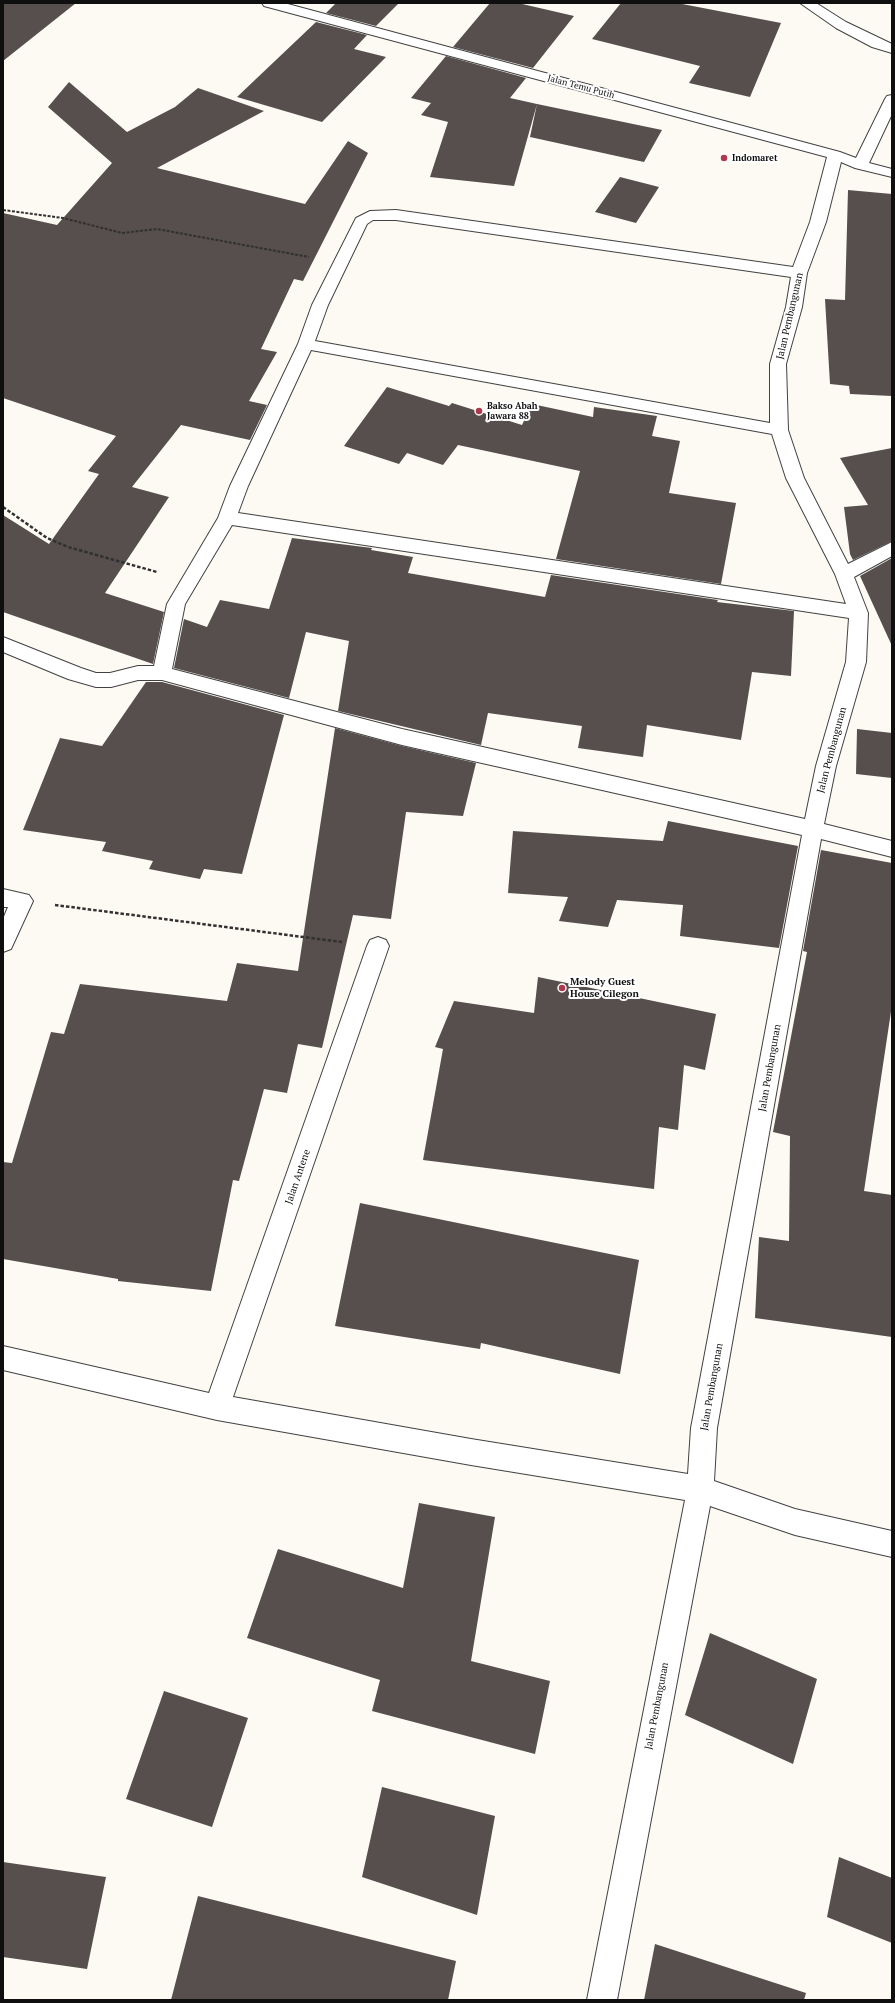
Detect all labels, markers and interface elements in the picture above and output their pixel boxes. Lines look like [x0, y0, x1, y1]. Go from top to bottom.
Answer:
street label: Jalan Temu Putih [546, 73, 616, 101]
marker: Indomaret [719, 153, 729, 163]
place label: Indomaret [732, 153, 778, 163]
street label: Jalan Pembangunan [774, 271, 806, 361]
place label: Bakso Abah Jawara 88 [487, 401, 538, 422]
marker: Bakso Abah Jawara 88 [474, 406, 484, 416]
street label: Jalan Pembangunan [815, 706, 849, 794]
place label: Melody Guest House Cilegon [570, 976, 639, 1000]
marker: Melody Guest House Cilegon [557, 983, 567, 993]
street label: Jalan Pembangunan [756, 1023, 784, 1113]
street label: Jalan Antene [283, 1148, 313, 1206]
street label: Jalan Pembangunan [698, 1342, 726, 1432]
street label: Jalan Pembangunan [643, 1661, 671, 1751]

